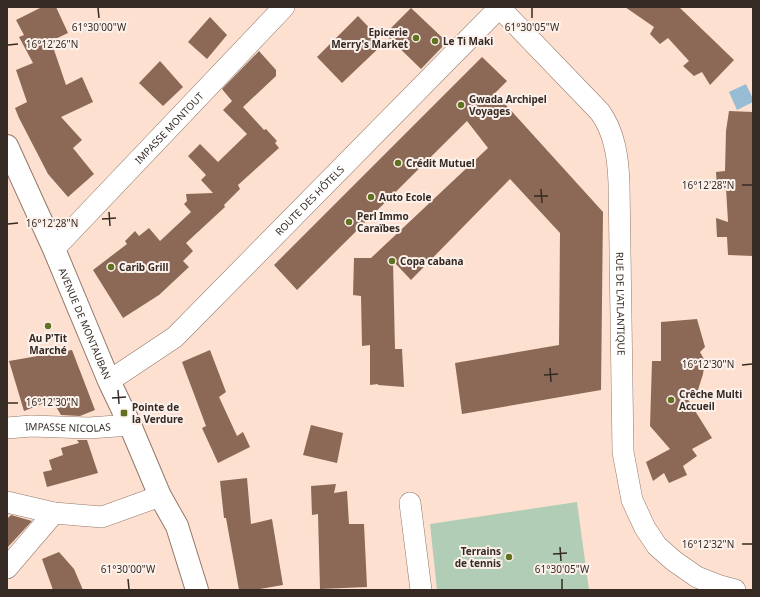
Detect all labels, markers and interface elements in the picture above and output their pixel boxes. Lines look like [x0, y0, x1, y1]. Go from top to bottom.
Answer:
text: 61°30'00"W [72, 20, 127, 34]
text: 61°30'05"W [505, 20, 560, 34]
place label: Epicerie Merry's Market [331, 25, 409, 51]
marker: Epicerie Merry's Market [411, 33, 421, 43]
place label: Le Ti Maki [443, 34, 493, 48]
marker: Le Ti Maki [430, 36, 440, 46]
text: 16°12'26"N [26, 37, 78, 51]
street label: IMPASSE MONTOUT [132, 89, 207, 167]
place label: Gwada Archipel Voyages [469, 92, 547, 118]
marker: Gwada Archipel Voyages [456, 100, 466, 110]
place label: Crédit Mutuel [406, 156, 475, 170]
marker: Crédit Mutuel [393, 158, 403, 168]
street label: ROUTE DES HÔTELS [272, 162, 347, 238]
text: 16°12'28"N [682, 178, 734, 192]
place label: Auto Ecole [379, 190, 432, 204]
marker: Auto Ecole [366, 192, 376, 202]
place label: Perl Immo Caraïbes [357, 209, 409, 235]
text: 16°12'28"N [26, 216, 78, 230]
marker: Perl Immo Caraïbes [344, 217, 354, 227]
street label: RUE DE L'ATLANTIQUE [613, 252, 629, 356]
place label: Copa cabana [400, 254, 464, 268]
marker: Copa cabana [387, 256, 397, 266]
place label: Carib Grill [119, 260, 168, 274]
marker: Carib Grill [106, 262, 116, 272]
street label: AVENUE DE MONTAUBAN [56, 266, 115, 382]
marker: Au P'Tit Marché [43, 321, 53, 331]
place label: Au P'Tit Marché [29, 331, 68, 357]
text: 16°12'30"N [682, 357, 734, 371]
place label: Crêche Multi Accueil [679, 387, 742, 413]
text: 16°12'30"N [26, 395, 78, 409]
marker: Crêche Multi Accueil [666, 395, 676, 405]
place label: Pointe de la Verdure [132, 400, 183, 426]
marker: Pointe de la Verdure [119, 408, 129, 418]
street label: IMPASSE NICOLAS [25, 419, 112, 435]
text: 16°12'32"N [682, 537, 734, 551]
place label: Terrains de tennis [455, 544, 501, 570]
marker: Terrains de tennis [504, 552, 514, 562]
text: 61°30'00"W [101, 562, 156, 576]
text: 61°30'05"W [535, 562, 590, 576]

